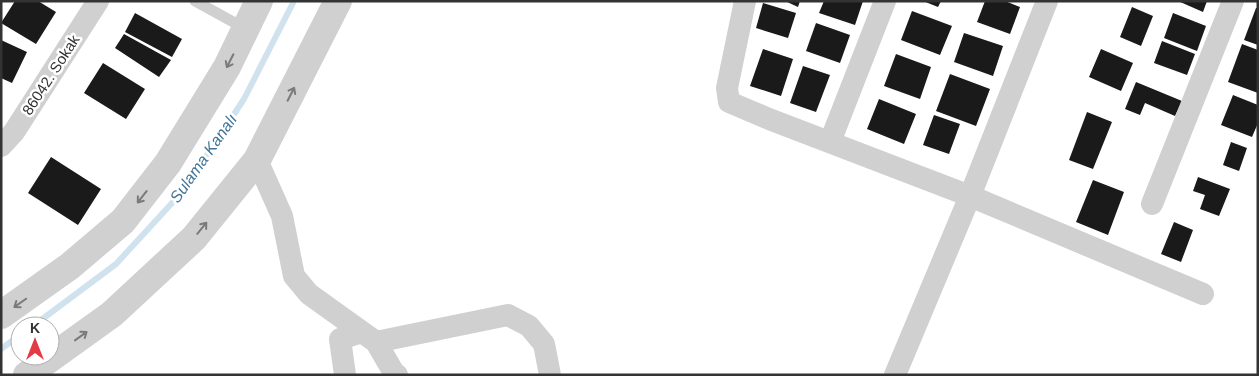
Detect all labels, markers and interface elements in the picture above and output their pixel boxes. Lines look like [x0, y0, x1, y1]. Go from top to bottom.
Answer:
street label: 86042. Sokak [18, 31, 83, 118]
one-way arrow [225, 53, 234, 68]
one-way arrow [286, 86, 296, 101]
water label: Sulama Kanalı [167, 111, 240, 206]
one-way arrow [137, 190, 147, 204]
one-way arrow [196, 222, 207, 235]
one-way arrow [13, 298, 27, 308]
north arrow [10, 316, 60, 366]
text: K [30, 320, 40, 336]
one-way arrow [74, 331, 88, 341]

